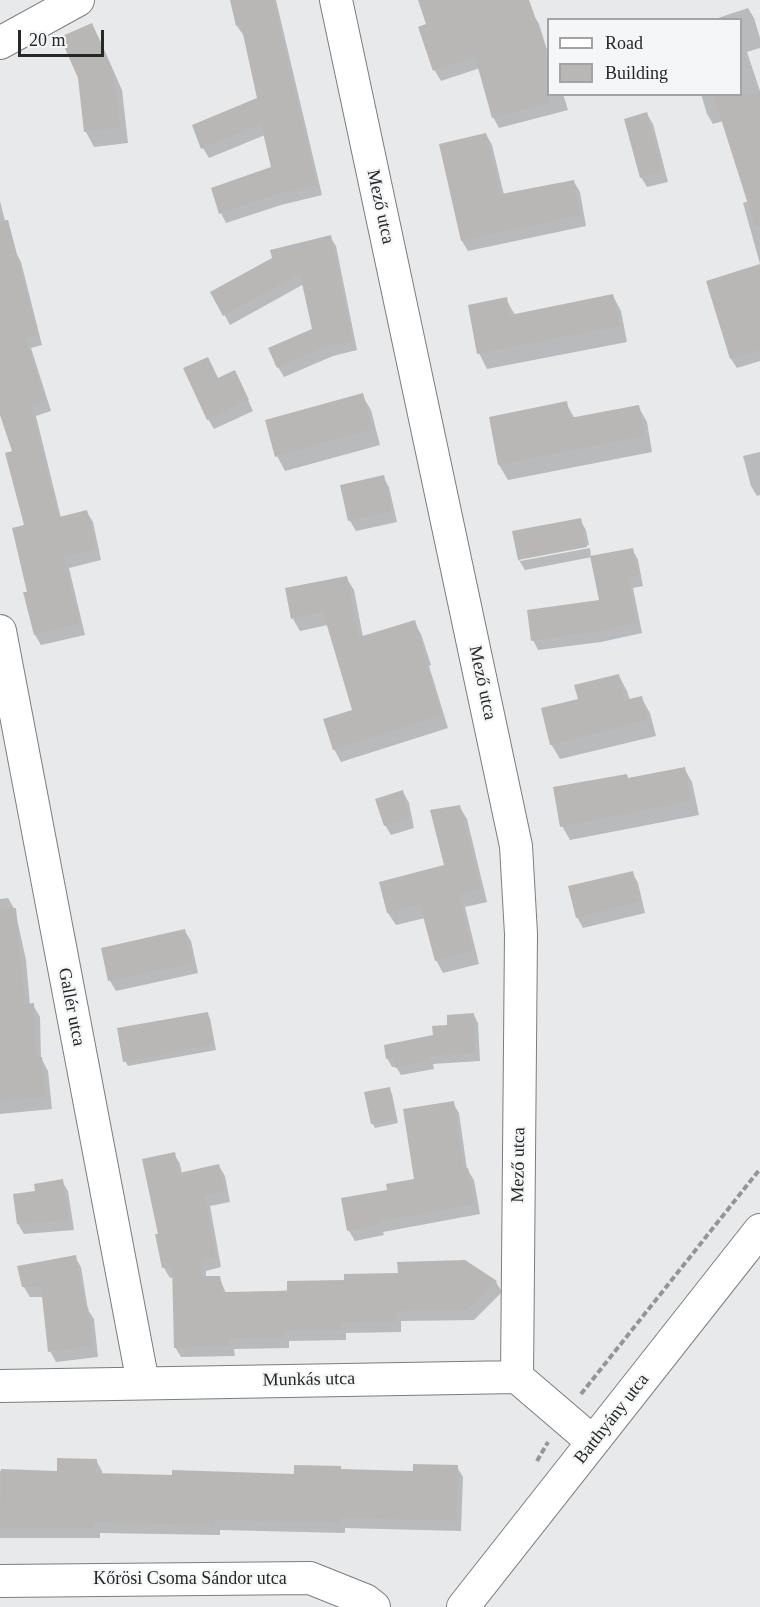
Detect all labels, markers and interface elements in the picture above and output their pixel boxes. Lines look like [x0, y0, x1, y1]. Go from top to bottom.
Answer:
scale bar [21, 18, 106, 56]
legend [547, 18, 742, 96]
text: 20 m [29, 30, 66, 50]
text: Road [605, 33, 643, 53]
text: Building [605, 63, 668, 83]
street label: Mező utca [362, 168, 398, 246]
street label: Mező utca [464, 644, 500, 722]
street label: Gallér utca [53, 966, 89, 1048]
street label: Mező utca [508, 1127, 530, 1203]
street label: Munkás utca [263, 1368, 355, 1392]
street label: Batthyány utca [570, 1370, 654, 1468]
street label: Kőrösi Csoma Sándor utca [93, 1568, 287, 1590]

